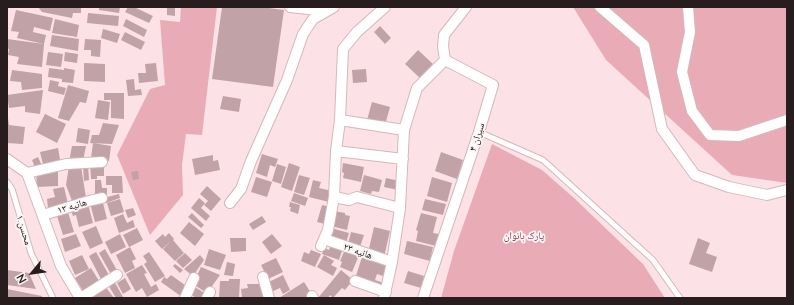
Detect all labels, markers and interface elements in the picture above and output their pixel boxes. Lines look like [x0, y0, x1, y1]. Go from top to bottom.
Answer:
street label: سیران ۴ [467, 121, 487, 153]
street label: هانیه ۱۳ [56, 196, 88, 216]
street label: محسن ۱ [14, 214, 34, 246]
park label: پارک بانوان [504, 230, 544, 242]
street label: هانیه ۲۳ [342, 240, 374, 262]
north arrow [12, 253, 52, 293]
text: N [13, 272, 29, 286]

